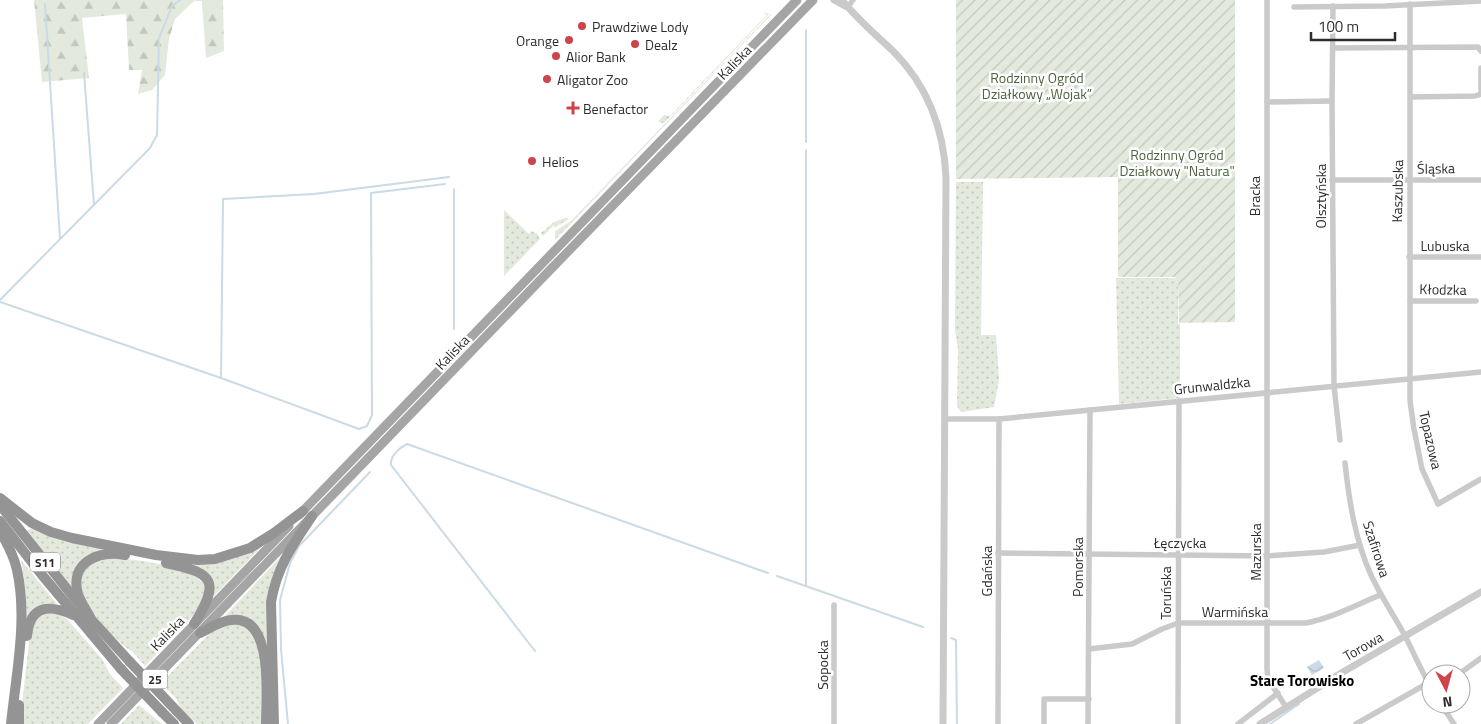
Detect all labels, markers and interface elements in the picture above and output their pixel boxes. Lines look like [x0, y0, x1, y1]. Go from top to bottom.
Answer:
scale bar [1311, 10, 1395, 42]
text: 100 m [1318, 15, 1359, 38]
place label: Prawdziwe Lody [592, 16, 689, 37]
marker: Prawdziwe Lody [576, 20, 588, 32]
place label: Orange [516, 30, 559, 51]
marker: Orange [563, 34, 575, 46]
place label: Dealz [645, 34, 678, 55]
marker: Dealz [629, 38, 641, 50]
street label: Kaliska [712, 40, 756, 84]
place label: Alior Bank [566, 46, 626, 67]
marker: Alior Bank [550, 50, 562, 62]
park label: Rodzinny Ogród Działkowy „Wojak” [982, 67, 1092, 104]
place label: Aligator Zoo [557, 69, 628, 90]
marker: Aligator Zoo [541, 73, 553, 85]
place label: Benefactor [583, 98, 648, 119]
marker: Benefactor [567, 102, 579, 114]
park label: Rodzinny Ogród Działkowy "Natura" [1119, 144, 1235, 181]
place label: Helios [542, 151, 579, 172]
marker: Helios [526, 155, 538, 167]
street label: Śląska [1417, 157, 1455, 179]
street label: Kaszubska [1386, 159, 1408, 223]
street label: Olsztyńska [1310, 164, 1331, 228]
street label: Bracka [1244, 176, 1265, 216]
street label: Lubuska [1420, 235, 1470, 256]
street label: Kłodzka [1419, 278, 1467, 300]
street label: Kaliska [430, 330, 474, 374]
street label: Grunwaldzka [1173, 371, 1251, 399]
street label: Topazowa [1414, 409, 1448, 471]
street label: Szafirowa [1358, 518, 1396, 580]
street label: Mazurska [1245, 523, 1266, 581]
street label: Łęczycka [1153, 532, 1206, 553]
street label: Pomorska [1067, 537, 1088, 597]
street label: Gdańska [976, 546, 997, 596]
road number: S11 [30, 552, 60, 572]
street label: Toruńska [1155, 566, 1176, 620]
street label: Warmińska [1202, 601, 1268, 622]
street label: Kaliska [145, 611, 189, 655]
street label: Torowa [1339, 626, 1387, 666]
street label: Sopocka [812, 640, 833, 690]
north arrow [1421, 664, 1471, 714]
district label: Stare Torowisko [1250, 669, 1354, 692]
road number: 25 [142, 670, 168, 689]
text: N [1441, 691, 1453, 713]

